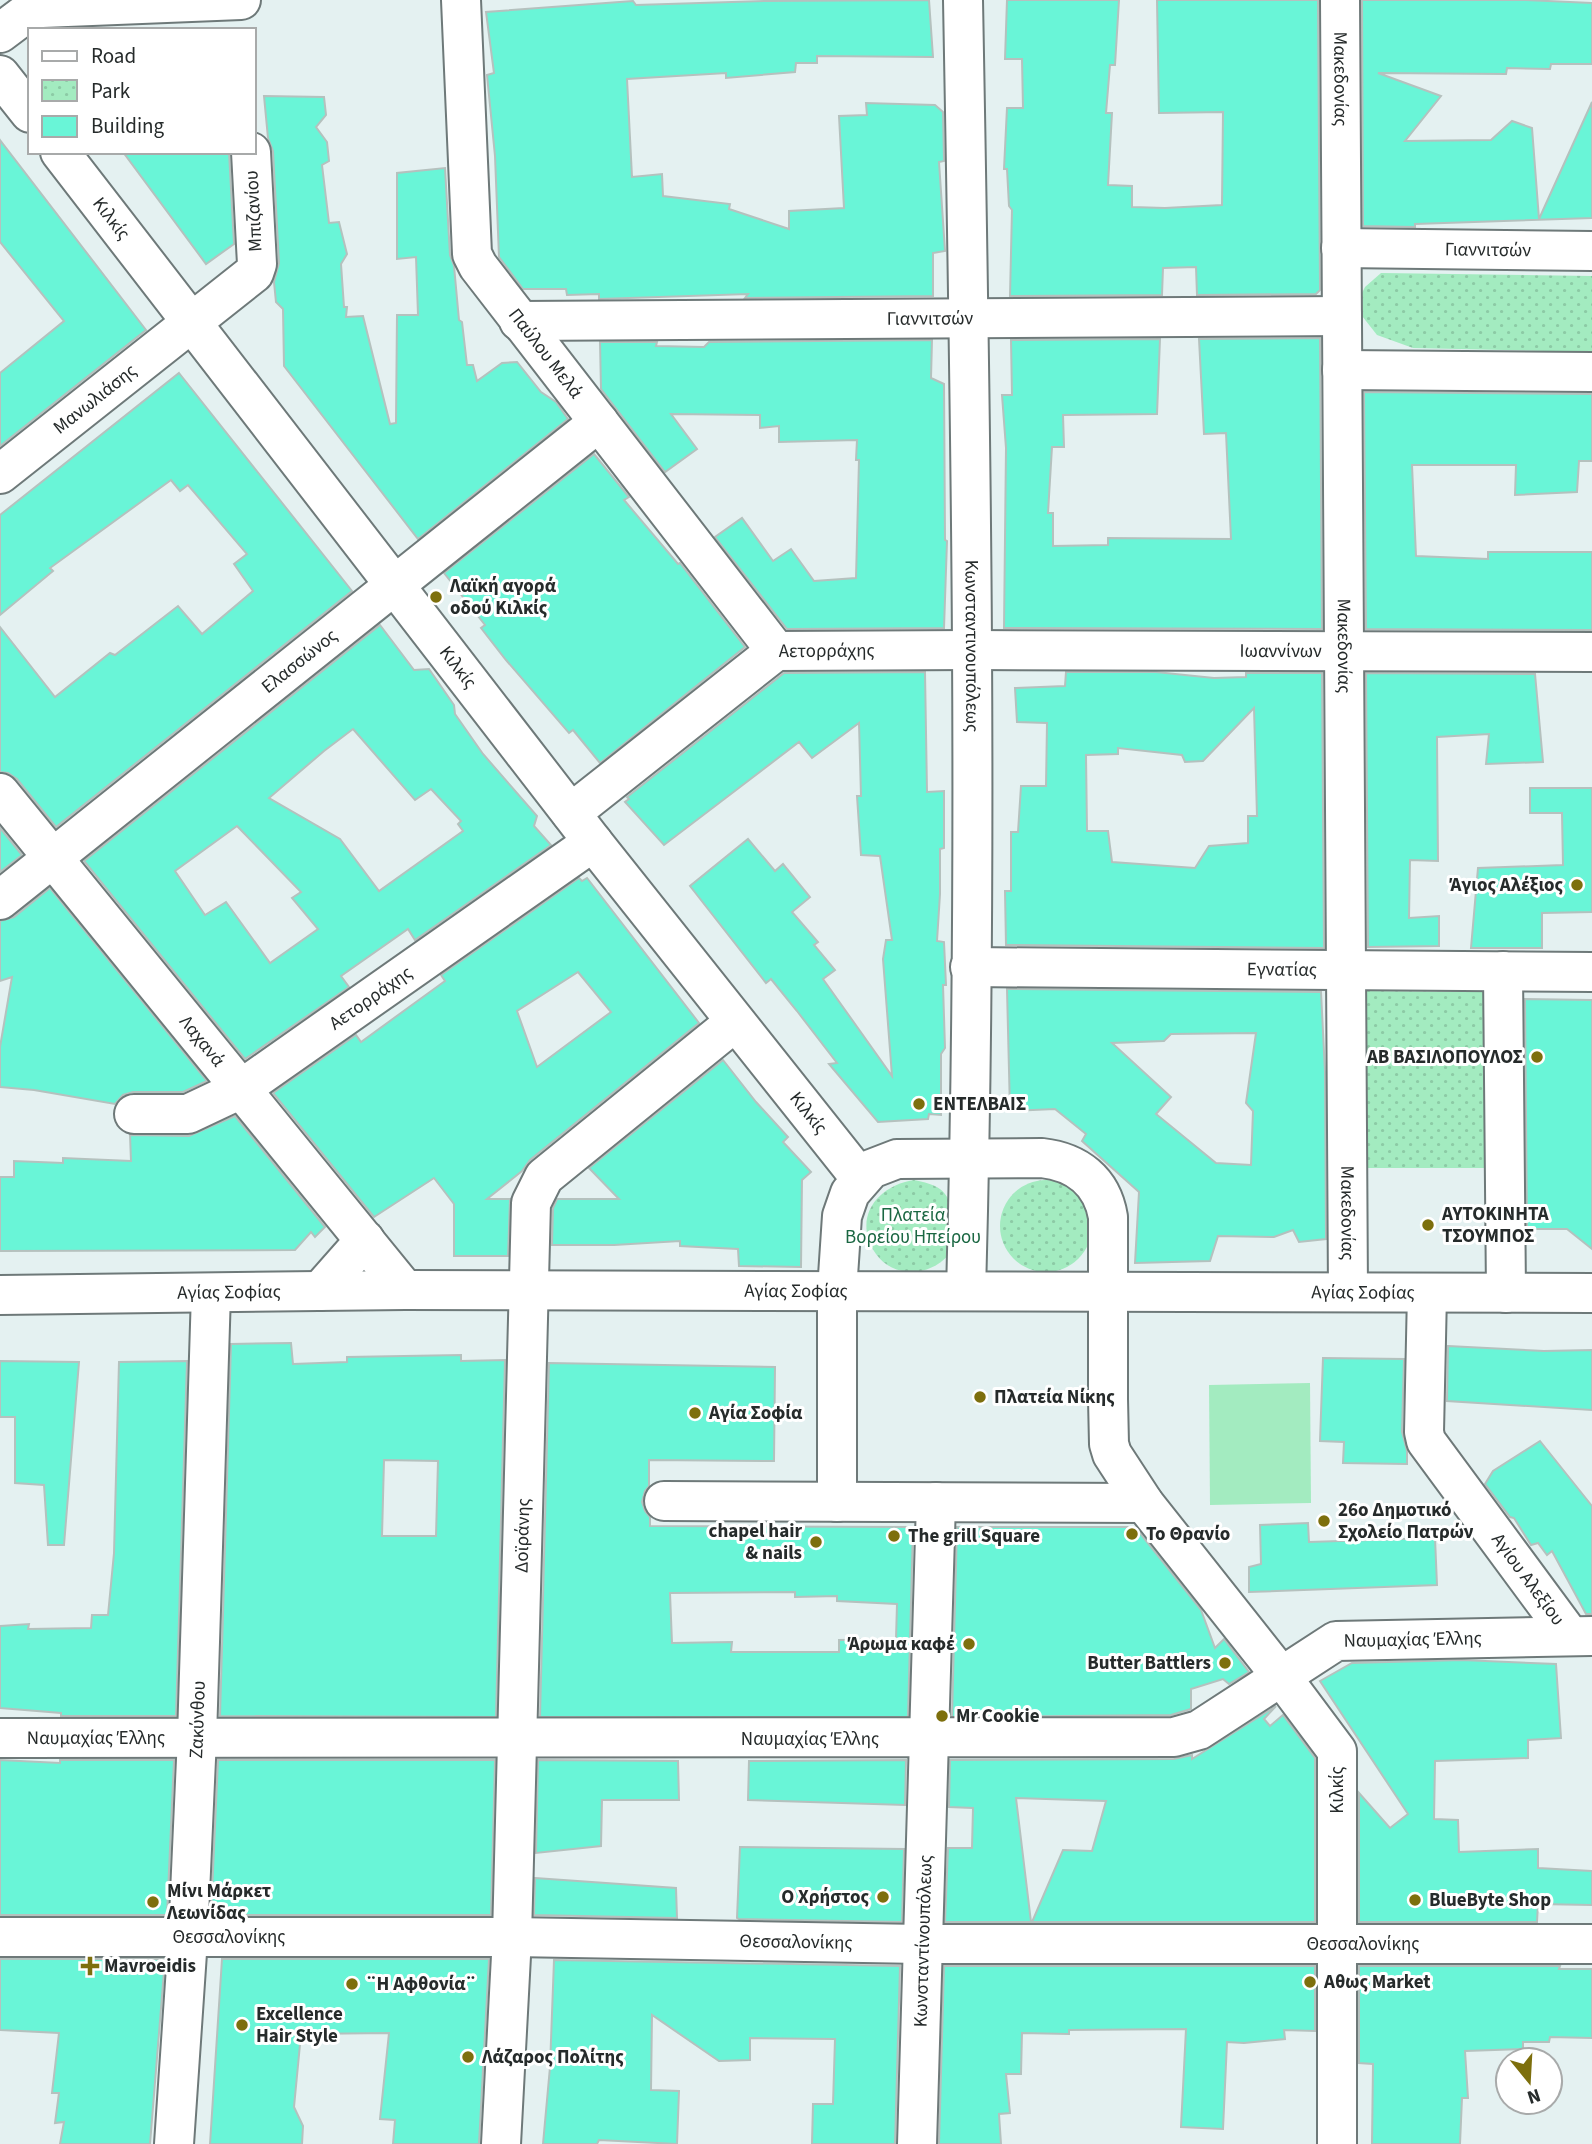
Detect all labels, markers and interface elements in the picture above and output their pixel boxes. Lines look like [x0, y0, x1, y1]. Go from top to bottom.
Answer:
legend [28, 28, 256, 154]
street label: Μακεδονίας [1327, 31, 1354, 127]
text: Road [91, 41, 136, 71]
text: Park [91, 76, 131, 106]
text: Building [91, 111, 165, 141]
street label: Μπιζανίου [238, 170, 270, 252]
street label: Κιλκίς [86, 191, 137, 246]
street label: Γιαννιτσών [1445, 236, 1531, 264]
street label: Παύλου Μελά [502, 302, 589, 404]
street label: Γιαννιτσών [887, 305, 973, 332]
street label: Μανωλιάσης [47, 357, 142, 441]
street label: Κωνσταντινουπόλεως [958, 559, 986, 732]
place label: Λαϊκή αγορά οδού Κιλκίς [449, 573, 557, 622]
marker: Λαϊκή αγορά οδού Κιλκίς [428, 589, 444, 605]
street label: Μακεδονίας [1330, 598, 1358, 694]
street label: Ελασσώνος [256, 622, 343, 700]
street label: Αετορράχης [779, 637, 875, 664]
street label: Ιωαννίνων [1240, 637, 1322, 665]
street label: Κιλκίς [433, 640, 483, 694]
place label: Άγιος Αλέξιος [1449, 872, 1564, 899]
marker: Άγιος Αλέξιος [1569, 877, 1585, 893]
street label: Εγνατίας [1247, 956, 1317, 983]
street label: Αετορράχης [324, 959, 418, 1037]
street label: Λαχανά [173, 1010, 232, 1073]
place label: ΑΒ ΒΑΣΙΛΟΠΟΥΛΟΣ [1366, 1044, 1523, 1071]
marker: ΑΒ ΒΑΣΙΛΟΠΟΥΛΟΣ [1529, 1049, 1545, 1065]
street label: Κιλκίς [783, 1086, 834, 1140]
place label: ΕΝΤΕΛΒΑΙΣ [933, 1091, 1026, 1118]
marker: ΕΝΤΕΛΒΑΙΣ [911, 1096, 927, 1112]
street label: Μακεδονίας [1334, 1165, 1361, 1260]
place label: ΑΥΤΟΚΙΝΗΤΑ ΤΣΟΥΜΠΟΣ [1441, 1201, 1549, 1250]
park label: Πλατεία Βορείου Ηπείρου [845, 1202, 981, 1251]
marker: ΑΥΤΟΚΙΝΗΤΑ ΤΣΟΥΜΠΟΣ [1420, 1217, 1436, 1233]
street label: Αγίας Σοφίας [744, 1277, 848, 1305]
street label: Αγίας Σοφίας [177, 1278, 281, 1306]
street label: Αγίας Σοφίας [1311, 1279, 1415, 1306]
place label: Πλατεία Νίκης [994, 1384, 1115, 1411]
marker: Πλατεία Νίκης [972, 1389, 988, 1405]
place label: Αγία Σοφία [708, 1400, 803, 1427]
marker: Αγία Σοφία [687, 1405, 703, 1421]
place label: 26ο Δημοτικό Σχολείο Πατρών [1338, 1497, 1474, 1546]
street label: Δοϊράνης [508, 1498, 537, 1573]
marker: 26ο Δημοτικό Σχολείο Πατρών [1316, 1513, 1332, 1529]
place label: chapel hair & nails [709, 1518, 802, 1567]
place label: Το Θρανίο [1146, 1521, 1230, 1548]
place label: The grill Square [908, 1523, 1040, 1550]
marker: Το Θρανίο [1124, 1526, 1140, 1542]
street label: Αγίου Αλεξίου [1485, 1527, 1571, 1631]
marker: The grill Square [886, 1528, 902, 1544]
marker: chapel hair & nails [808, 1534, 824, 1550]
street label: Ναυμαχίας Έλλης [1343, 1625, 1482, 1654]
place label: Άρωμα καφέ [847, 1631, 955, 1658]
marker: Άρωμα καφέ [961, 1636, 977, 1652]
place label: Butter Battlers [1087, 1650, 1211, 1677]
marker: Butter Battlers [1217, 1655, 1233, 1671]
street label: Ζακύνθου [183, 1680, 212, 1759]
place label: Mr Cookie [956, 1703, 1040, 1730]
marker: Mr Cookie [934, 1708, 950, 1724]
street label: Ναυμαχίας Έλλης [27, 1724, 165, 1751]
street label: Ναυμαχίας Έλλης [741, 1725, 879, 1752]
street label: Κιλκίς [1324, 1766, 1351, 1814]
street label: Κωνσταντίνουπόλεως [907, 1854, 939, 2028]
place label: Μίνι Μάρκετ Λεωνίδας [166, 1878, 271, 1927]
place label: Ο Χρήστος [781, 1884, 870, 1911]
place label: BlueByte Shop [1429, 1887, 1551, 1914]
marker: Ο Χρήστος [875, 1889, 891, 1905]
marker: BlueByte Shop [1407, 1892, 1423, 1908]
marker: Μίνι Μάρκετ Λεωνίδας [145, 1894, 161, 1910]
street label: Θεσσαλονίκης [172, 1924, 286, 1951]
street label: Θεσσαλονίκης [739, 1927, 853, 1956]
street label: Θεσσαλονίκης [1306, 1931, 1419, 1958]
place label: Mavroeidis [104, 1953, 196, 1980]
marker: Mavroeidis [82, 1958, 98, 1974]
place label: Αθως Market [1323, 1969, 1431, 1996]
place label: ¨Η Αφθονία¨ [366, 1971, 476, 1998]
marker: Αθως Market [1302, 1974, 1318, 1990]
marker: ¨Η Αφθονία¨ [344, 1976, 360, 1992]
place label: Excellence Hair Style [256, 2001, 343, 2050]
marker: Excellence Hair Style [234, 2017, 250, 2033]
place label: Λάζαρος Πολίτης [481, 2044, 624, 2071]
north arrow [1494, 2046, 1564, 2116]
marker: Λάζαρος Πολίτης [460, 2049, 476, 2065]
text: N [1524, 2081, 1544, 2111]

